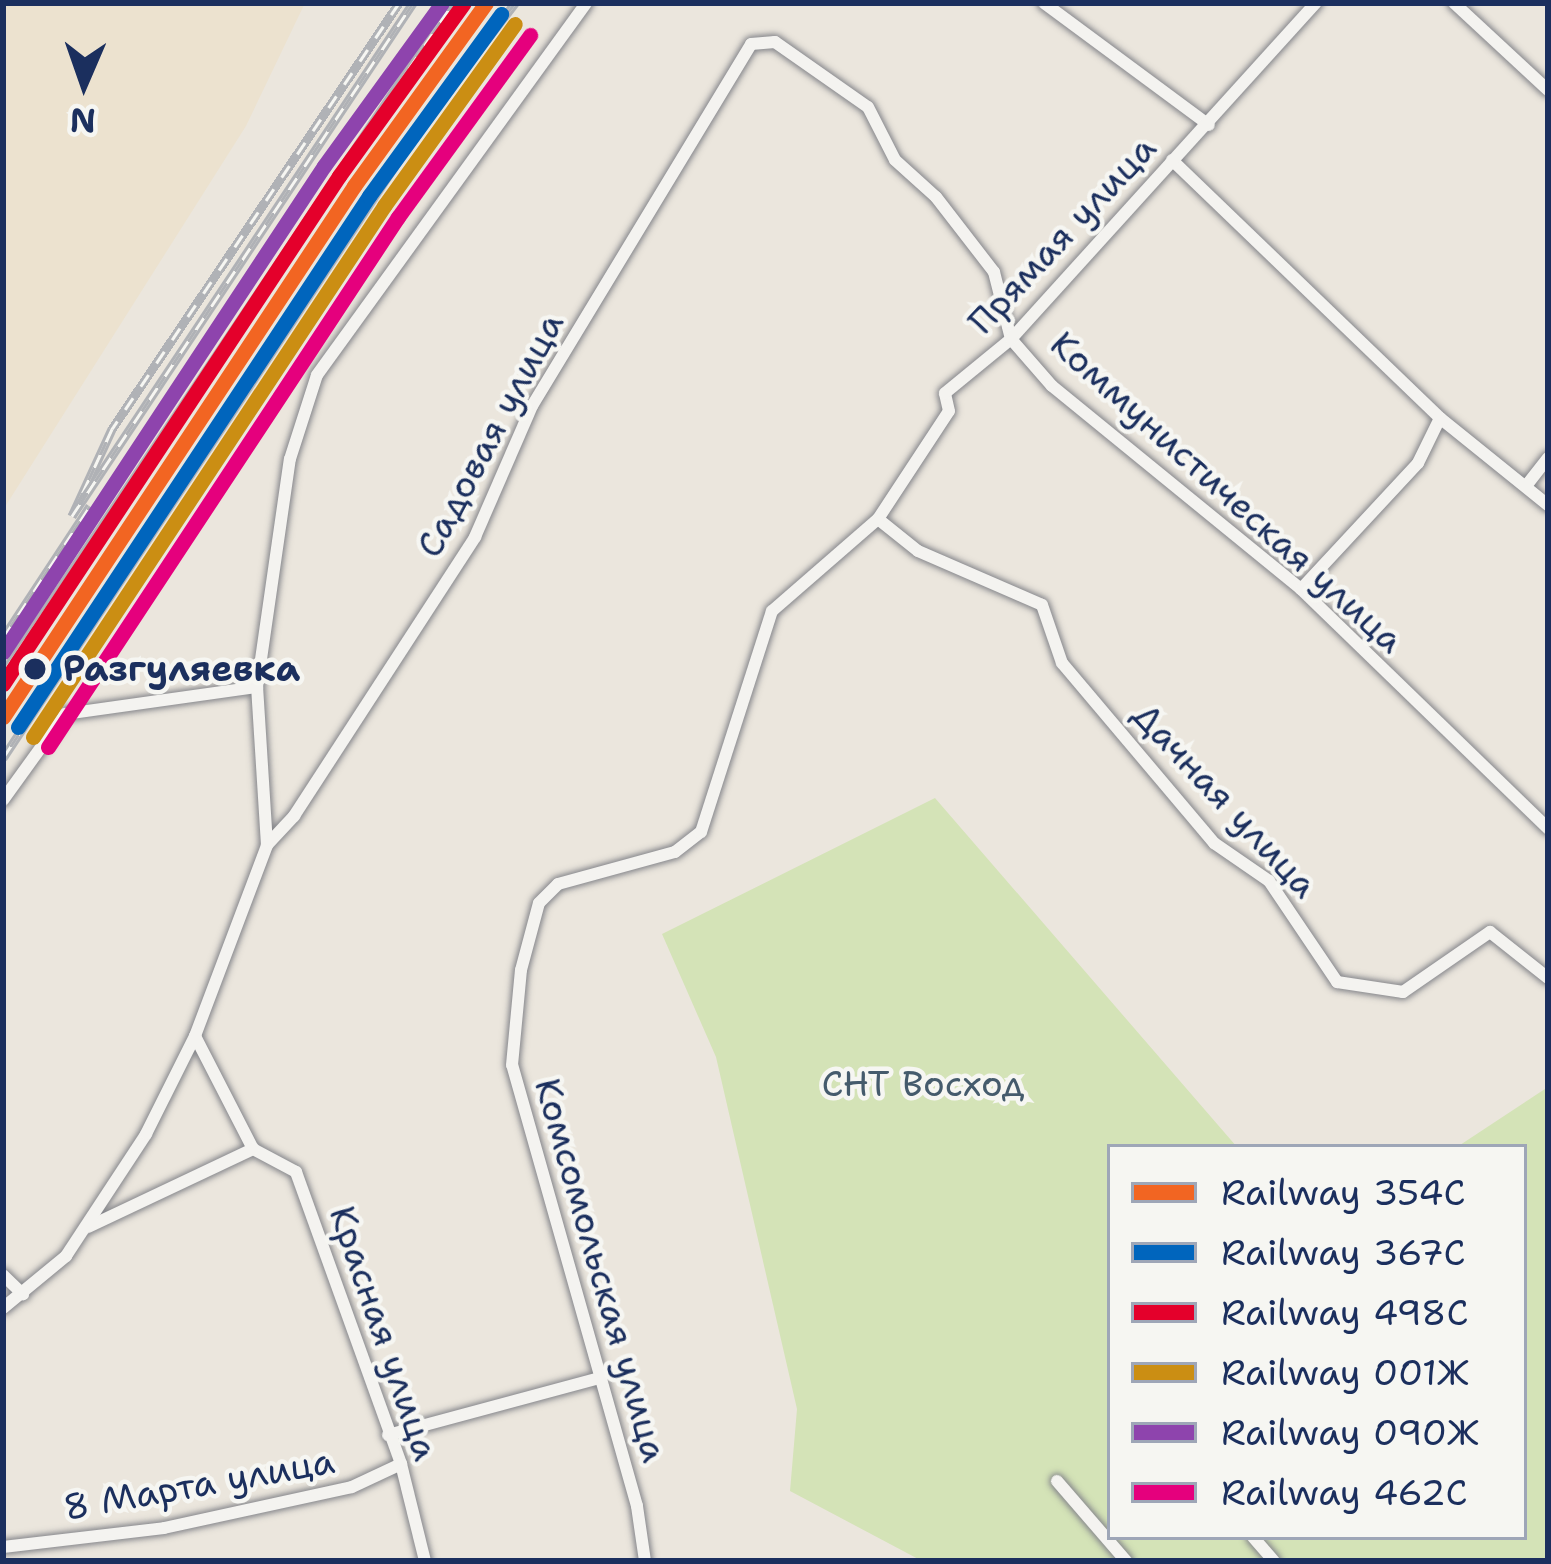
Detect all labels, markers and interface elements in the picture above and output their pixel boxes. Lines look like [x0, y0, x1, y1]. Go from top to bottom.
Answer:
north arrow [24, 24, 144, 144]
text: N [69, 98, 97, 143]
street label: Прямая улица [959, 127, 1165, 343]
street label: Садовая улица [407, 305, 573, 565]
street label: Коммунистическая улица [1042, 322, 1412, 662]
place label: Разгуляевка [63, 647, 300, 691]
marker: Разгуляевка [18, 652, 52, 686]
street label: Дачная улица [1123, 693, 1327, 907]
park label: СНТ Восход [821, 1062, 1025, 1106]
street label: Комсомольская улица [526, 1073, 676, 1467]
legend [1107, 1144, 1527, 1540]
text: Railway 354С [1221, 1168, 1466, 1217]
street label: Красная улица [320, 1200, 448, 1466]
text: Railway 367С [1221, 1228, 1466, 1277]
text: Railway 498С [1221, 1288, 1469, 1337]
text: Railway 001Ж [1221, 1348, 1469, 1397]
text: Railway 090Ж [1221, 1408, 1479, 1457]
street label: 8 Марта улица [60, 1439, 338, 1529]
text: Railway 462С [1221, 1468, 1468, 1517]

